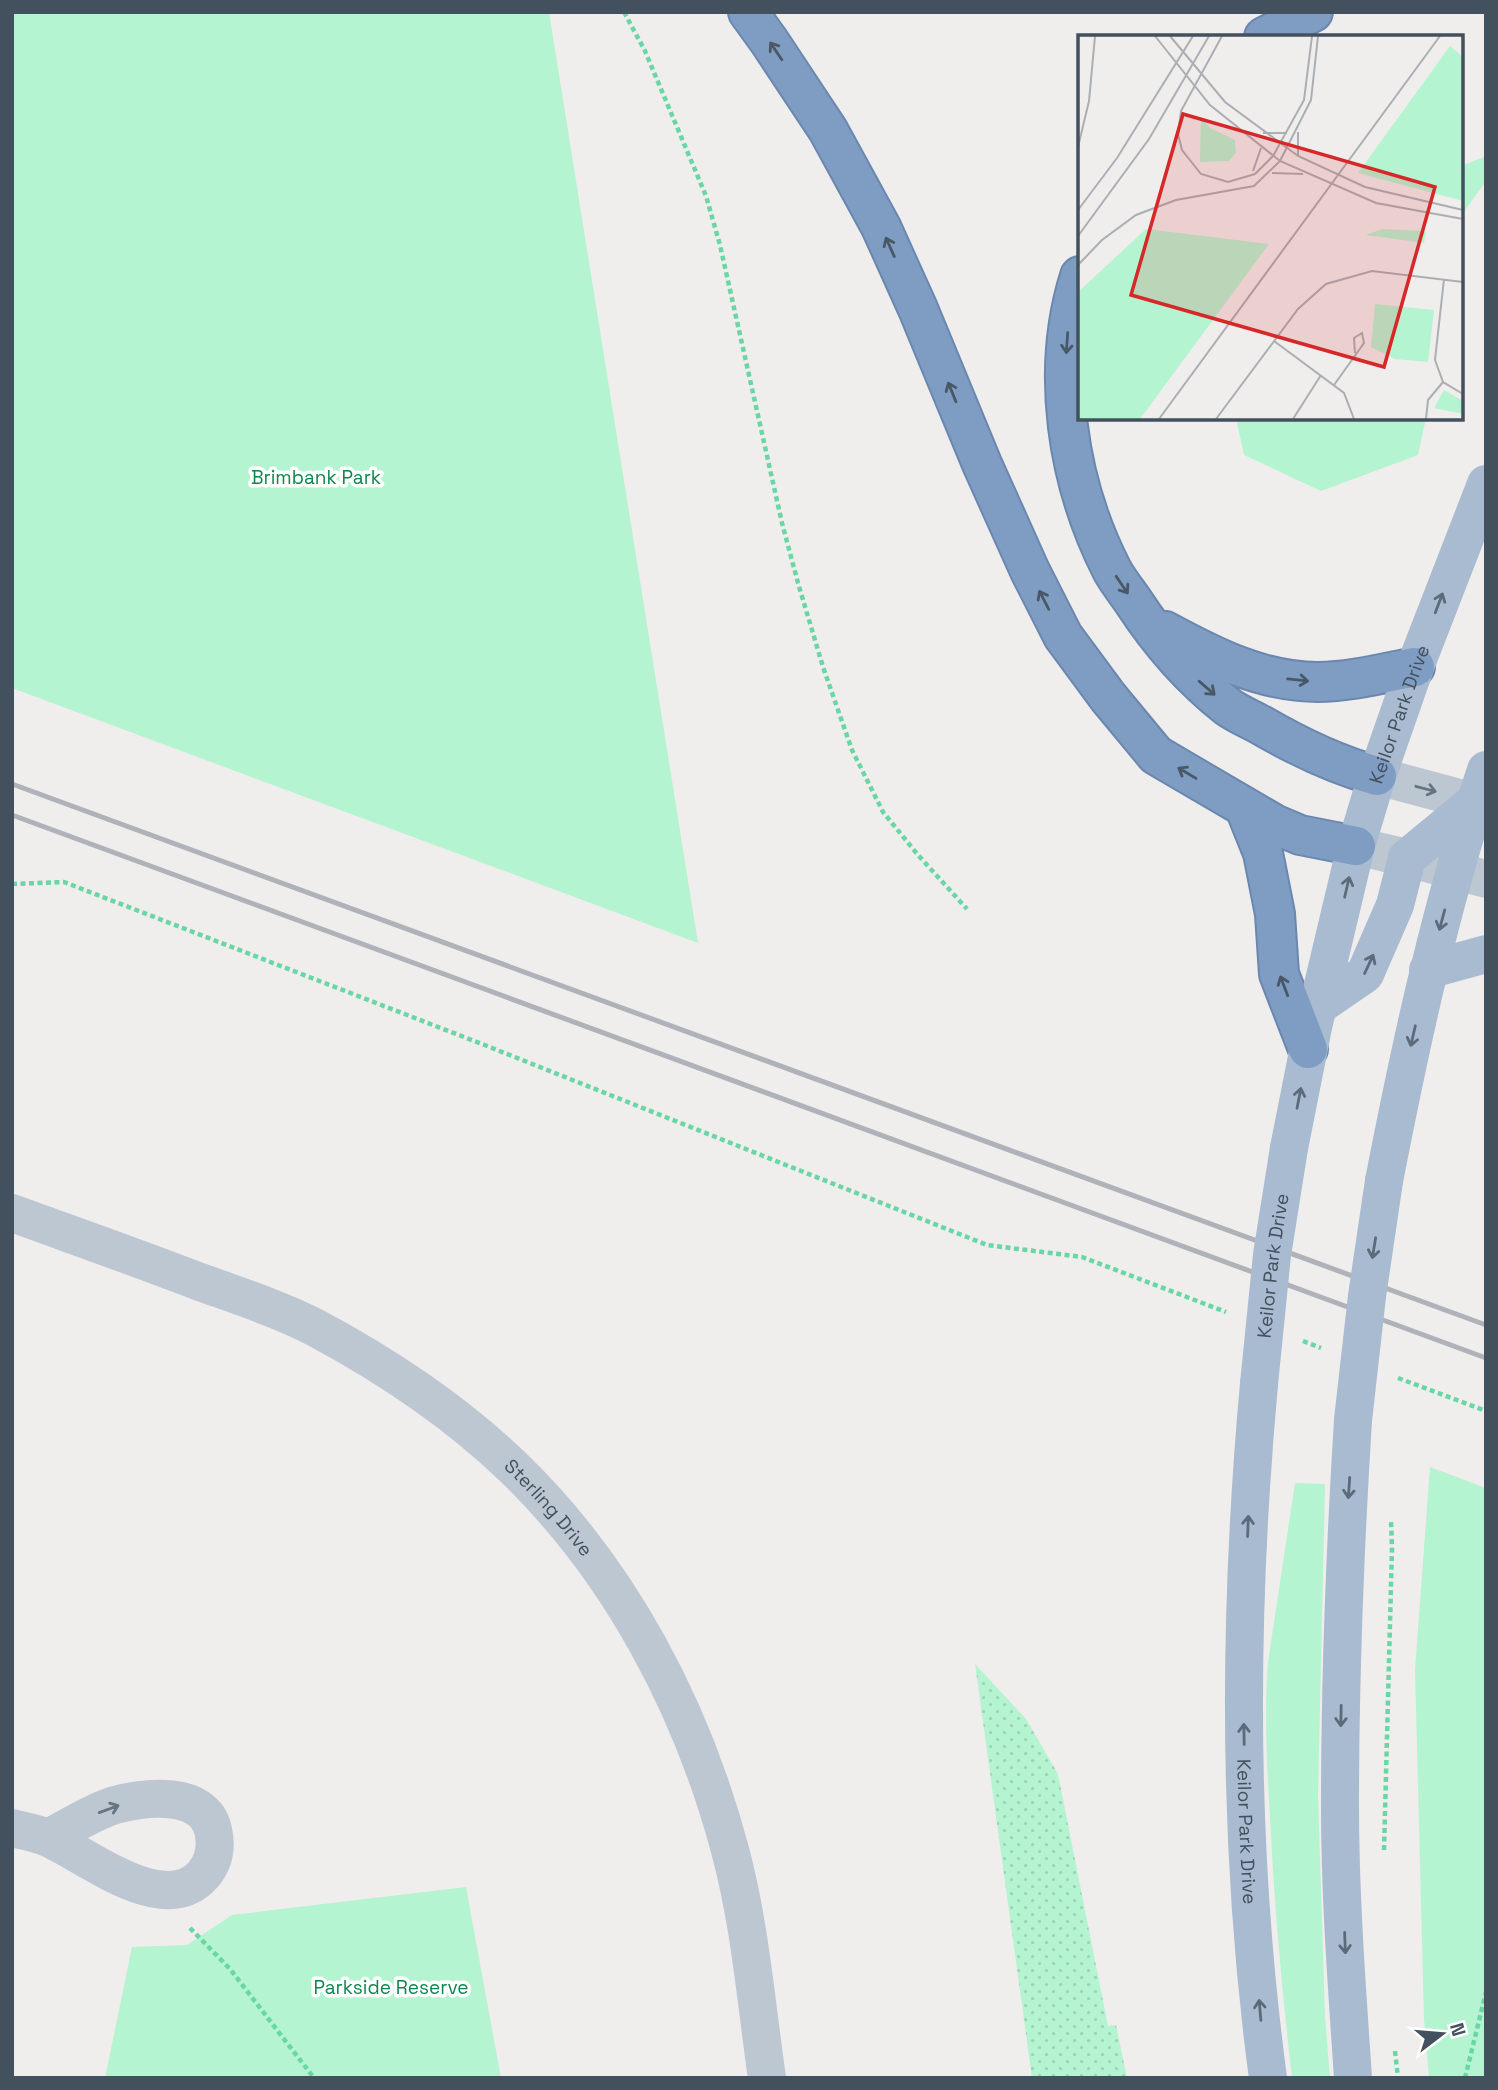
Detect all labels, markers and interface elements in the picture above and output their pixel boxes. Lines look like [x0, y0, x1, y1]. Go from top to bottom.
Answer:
inset map [1078, 35, 1463, 420]
one-way arrow [768, 41, 782, 61]
one-way arrow [883, 237, 896, 258]
one-way arrow [1060, 331, 1073, 354]
one-way arrow [945, 381, 958, 403]
park label: Brimbank Park [251, 465, 381, 490]
one-way arrow [1114, 575, 1129, 594]
one-way arrow [1037, 590, 1051, 611]
one-way arrow [1434, 593, 1446, 615]
street label: Keilor Park Drive [1363, 641, 1435, 787]
one-way arrow [1286, 674, 1309, 687]
one-way arrow [1198, 680, 1216, 696]
one-way arrow [1177, 766, 1197, 780]
one-way arrow [1414, 783, 1437, 796]
one-way arrow [1340, 876, 1354, 899]
one-way arrow [1434, 909, 1447, 931]
one-way arrow [1363, 954, 1376, 975]
one-way arrow [1276, 975, 1289, 997]
one-way arrow [1406, 1024, 1420, 1047]
one-way arrow [1292, 1087, 1306, 1110]
street label: Keilor Park Drive [1251, 1192, 1294, 1339]
one-way arrow [1367, 1236, 1380, 1259]
street label: Sterling Drive [499, 1453, 599, 1561]
one-way arrow [1342, 1476, 1355, 1499]
one-way arrow [1242, 1515, 1255, 1538]
one-way arrow [1334, 1704, 1348, 1727]
one-way arrow [1237, 1723, 1251, 1746]
street label: Keilor Park Drive [1232, 1759, 1263, 1905]
one-way arrow [98, 1801, 120, 1814]
one-way arrow [1338, 1931, 1351, 1954]
park label: Parkside Reserve [313, 1975, 469, 2000]
one-way arrow [1253, 1999, 1266, 2022]
north arrow [1407, 1999, 1477, 2069]
text: N [1444, 2020, 1472, 2039]

